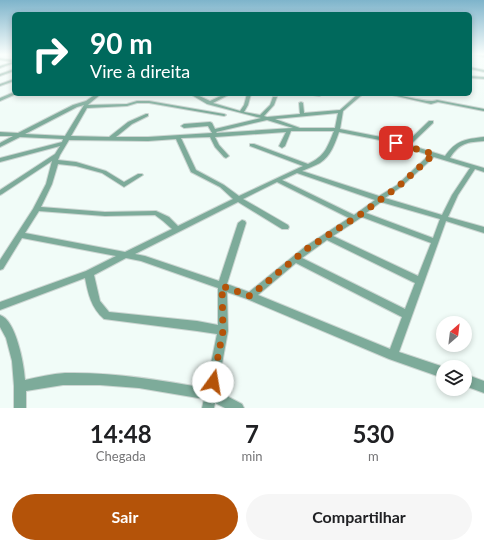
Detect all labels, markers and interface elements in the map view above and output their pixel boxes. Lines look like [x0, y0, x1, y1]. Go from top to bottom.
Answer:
text: 90 m [90, 26, 153, 60]
icon: right [24, 28, 76, 80]
text: Vire à direita [90, 60, 190, 82]
pin [379, 126, 413, 160]
icon: arrive [385, 132, 407, 154]
north arrow [436, 316, 472, 352]
map controls [436, 316, 472, 396]
button: layers [436, 360, 472, 396]
position arrow [192, 361, 234, 403]
text: 14:48 [90, 419, 152, 448]
text: 7 [245, 419, 259, 448]
text: 530 [352, 419, 394, 448]
text: Chegada [96, 448, 146, 464]
text: min [242, 448, 263, 464]
text: m [368, 448, 379, 464]
button: Sair [12, 494, 238, 540]
button: Compartilhar [246, 494, 472, 540]

